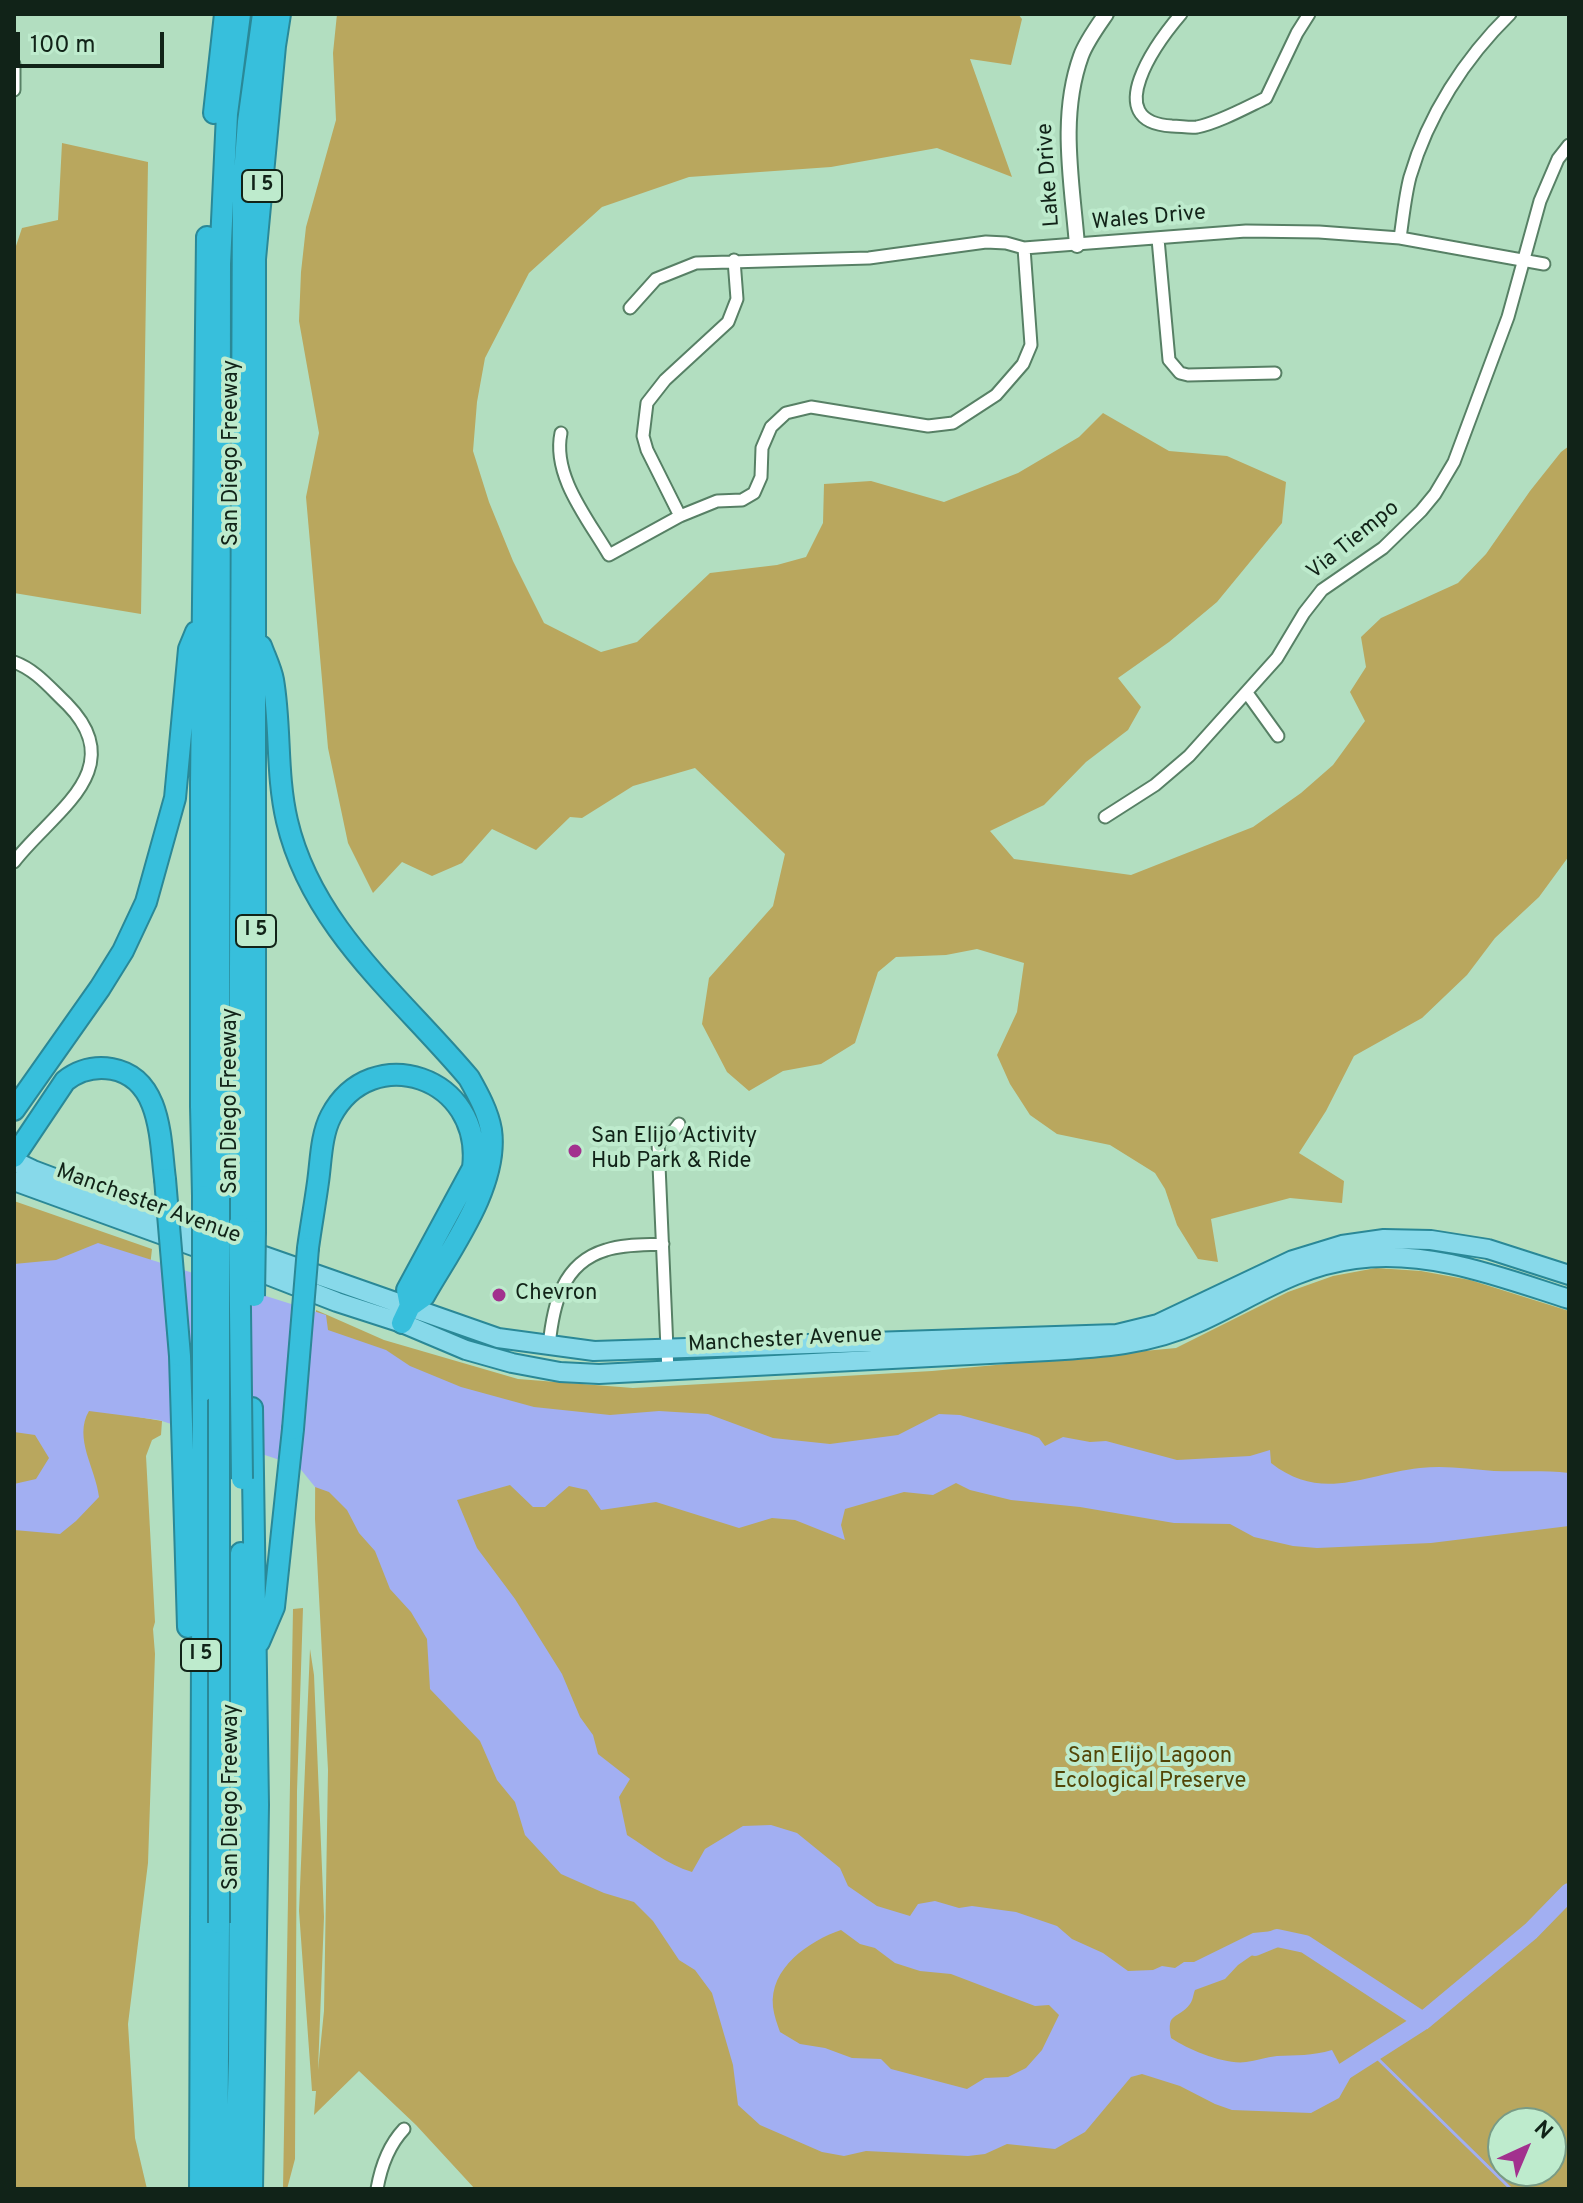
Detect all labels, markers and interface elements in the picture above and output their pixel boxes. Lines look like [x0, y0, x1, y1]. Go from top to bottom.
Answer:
scale bar [20, 16, 168, 66]
text: 100 m [30, 31, 96, 61]
street label: Lake Drive [1033, 122, 1067, 228]
road number: I 5 [242, 170, 282, 202]
street label: Wales Drive [1091, 201, 1207, 237]
street label: San Diego Freeway [220, 360, 246, 546]
street label: Via Tiempo [1303, 496, 1405, 586]
road number: I 5 [236, 915, 276, 947]
street label: San Diego Freeway [219, 1008, 245, 1194]
place label: San Elijo Activity Hub Park & Ride [591, 1125, 757, 1176]
marker: San Elijo Activity Hub Park & Ride [566, 1142, 584, 1160]
street label: Manchester Avenue [52, 1159, 244, 1251]
place label: Chevron [515, 1282, 597, 1308]
marker: Chevron [490, 1286, 508, 1304]
street label: Manchester Avenue [687, 1323, 883, 1359]
road number: I 5 [181, 1639, 221, 1671]
street label: San Diego Freeway [220, 1704, 246, 1890]
park label: San Elijo Lagoon Ecological Preserve [1054, 1745, 1246, 1796]
north arrow [1487, 2107, 1567, 2187]
text: N [1528, 2116, 1558, 2146]

